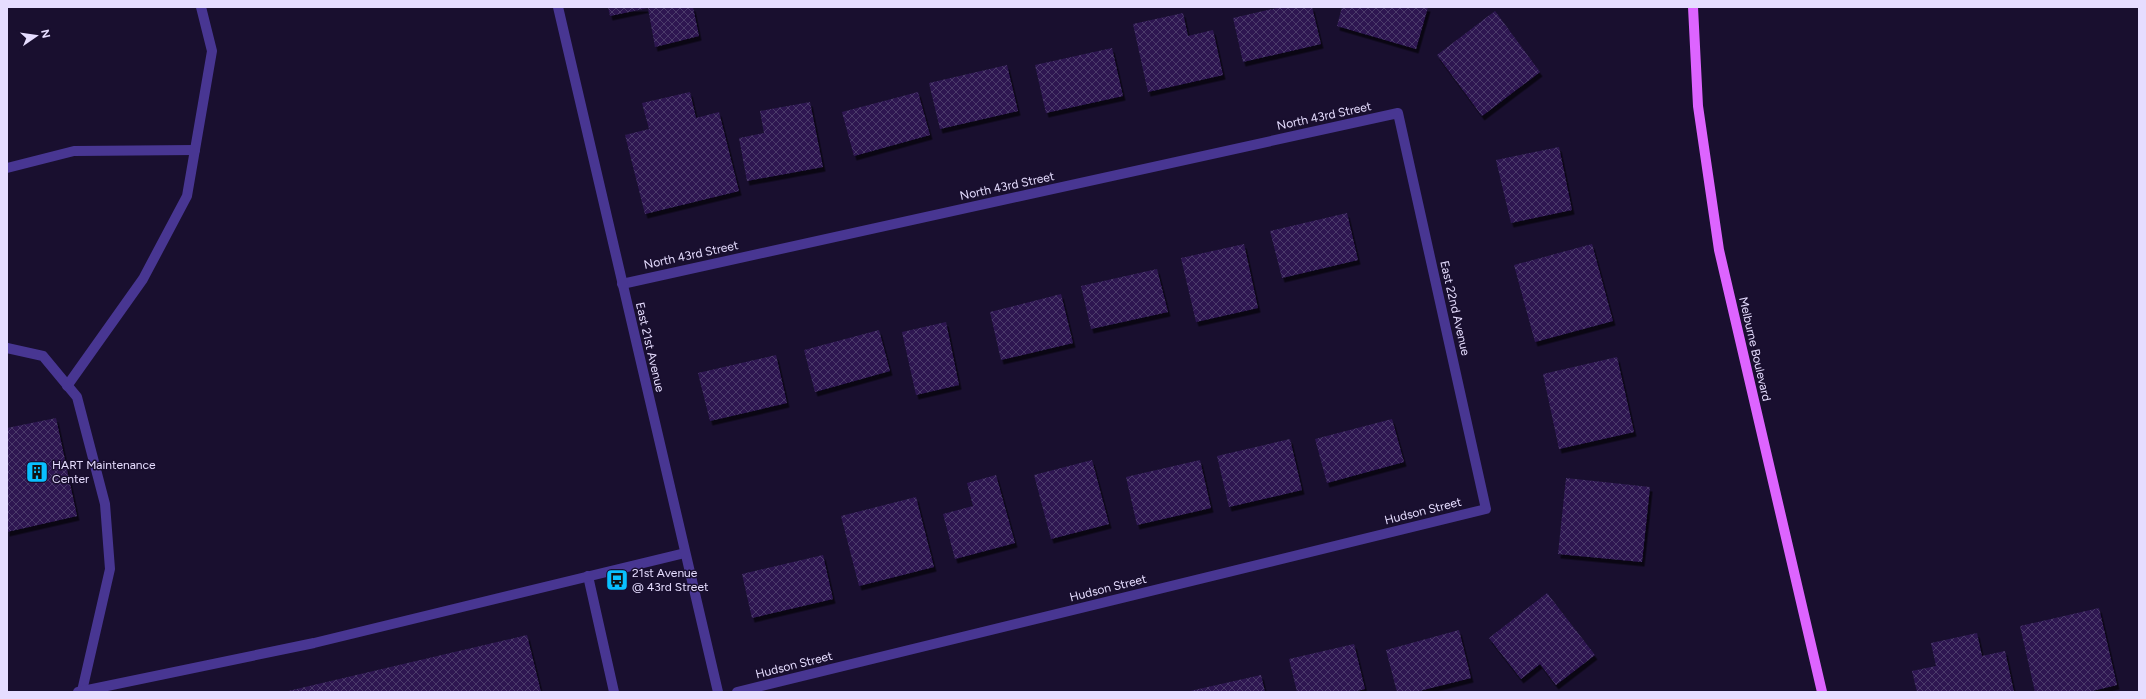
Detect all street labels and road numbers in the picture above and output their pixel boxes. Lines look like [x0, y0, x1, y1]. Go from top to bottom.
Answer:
street label: North 43rd Street [1276, 99, 1373, 133]
street label: North 43rd Street [959, 169, 1056, 203]
street label: North 43rd Street [643, 238, 740, 272]
street label: East 22nd Avenue [1437, 259, 1473, 357]
street label: Melburne Boulevard [1736, 295, 1774, 403]
street label: East 21st Avenue [633, 301, 667, 394]
street label: Hudson Street [1383, 495, 1463, 527]
street label: Hudson Street [1068, 572, 1148, 604]
street label: Hudson Street [754, 649, 834, 681]

